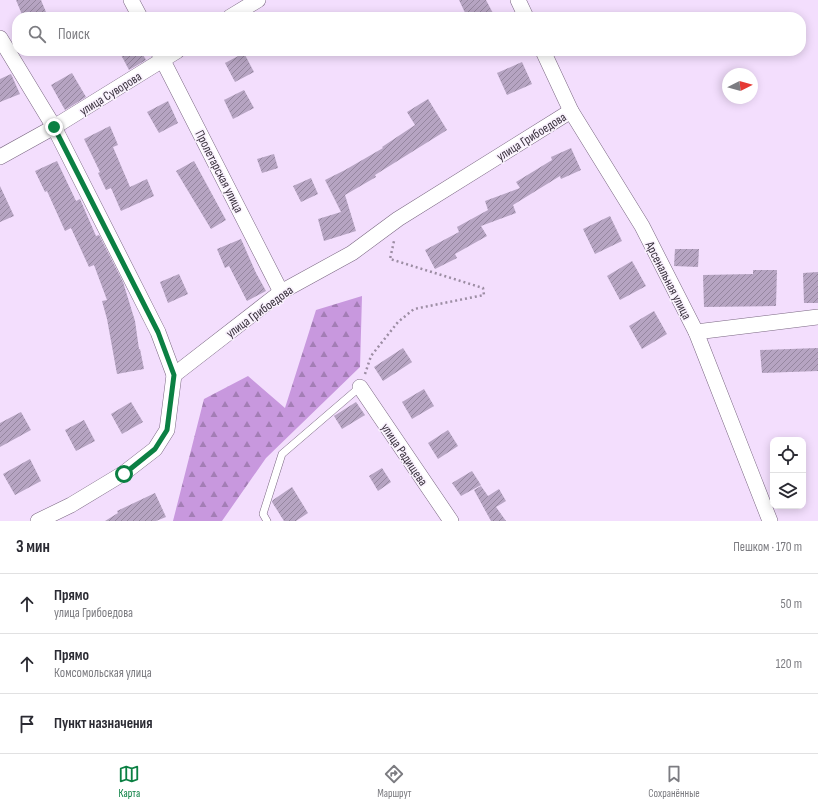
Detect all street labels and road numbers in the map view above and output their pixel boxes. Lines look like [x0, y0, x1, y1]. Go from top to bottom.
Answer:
street label: улица Суворова [77, 68, 145, 119]
street label: улица Грибоедова [494, 109, 569, 165]
street label: Пролетарская улица [191, 127, 247, 215]
street label: Арсенальная улица [641, 238, 695, 322]
street label: улица Грибоедова [223, 282, 296, 342]
street label: улица Радищева [377, 420, 431, 489]

